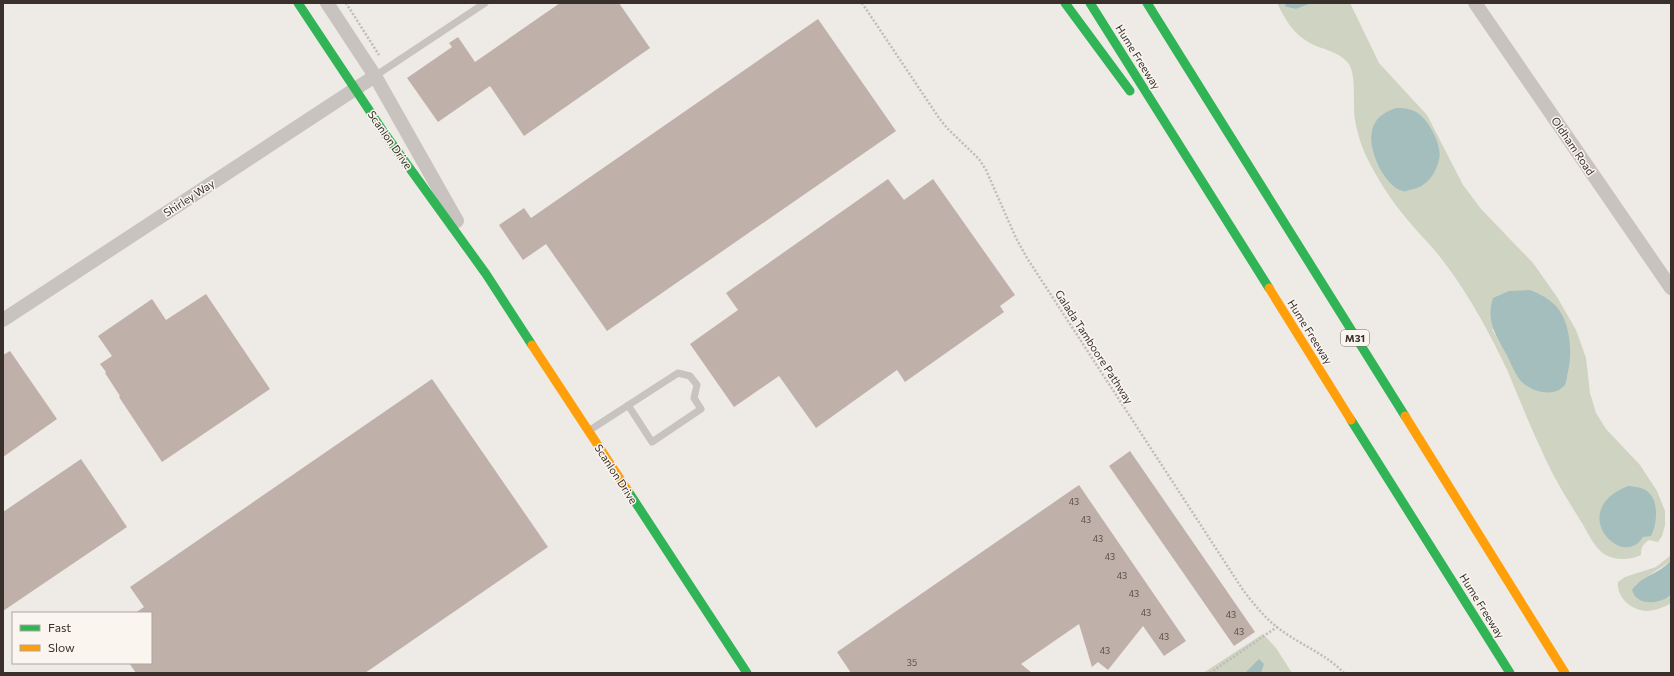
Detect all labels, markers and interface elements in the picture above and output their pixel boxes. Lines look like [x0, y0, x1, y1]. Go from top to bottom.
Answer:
street label: Hume Freeway [1113, 22, 1164, 92]
street label: Scanlon Drive [365, 108, 415, 172]
street label: Oldham Road [1549, 114, 1598, 177]
street label: Shirley Way [161, 176, 217, 219]
street label: Galada Tamboore Pathway [1053, 287, 1136, 406]
street label: Hume Freeway [1285, 297, 1336, 367]
road number: M31 [1341, 330, 1369, 346]
street label: Scanlon Drive [592, 442, 641, 506]
house number: 43 [1069, 496, 1079, 507]
house number: 43 [1081, 514, 1091, 525]
house number: 43 [1093, 533, 1103, 544]
house number: 43 [1105, 551, 1115, 562]
house number: 43 [1117, 570, 1127, 581]
street label: Hume Freeway [1457, 571, 1508, 641]
house number: 43 [1129, 588, 1139, 599]
house number: 43 [1141, 607, 1151, 618]
house number: 43 [1226, 609, 1236, 620]
legend [12, 612, 152, 664]
text: Fast [48, 620, 71, 634]
house number: 43 [1234, 626, 1244, 637]
house number: 43 [1159, 631, 1169, 642]
text: Slow [48, 640, 75, 654]
house number: 43 [1100, 645, 1110, 656]
house number: 35 [907, 657, 917, 668]

